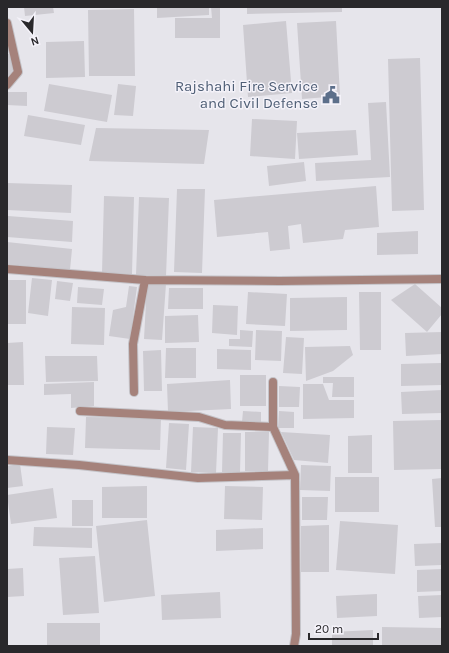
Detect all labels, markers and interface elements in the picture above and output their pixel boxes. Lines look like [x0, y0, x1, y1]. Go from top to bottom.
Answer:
north arrow [12, 12, 52, 52]
text: N [29, 34, 41, 48]
place label: Rajshahi Fire Service and Civil Defense [175, 77, 318, 112]
public building icon: Rajshahi Fire Service and Civil Defense [321, 85, 341, 105]
scale bar [309, 615, 378, 641]
text: 20 m [315, 622, 343, 636]

